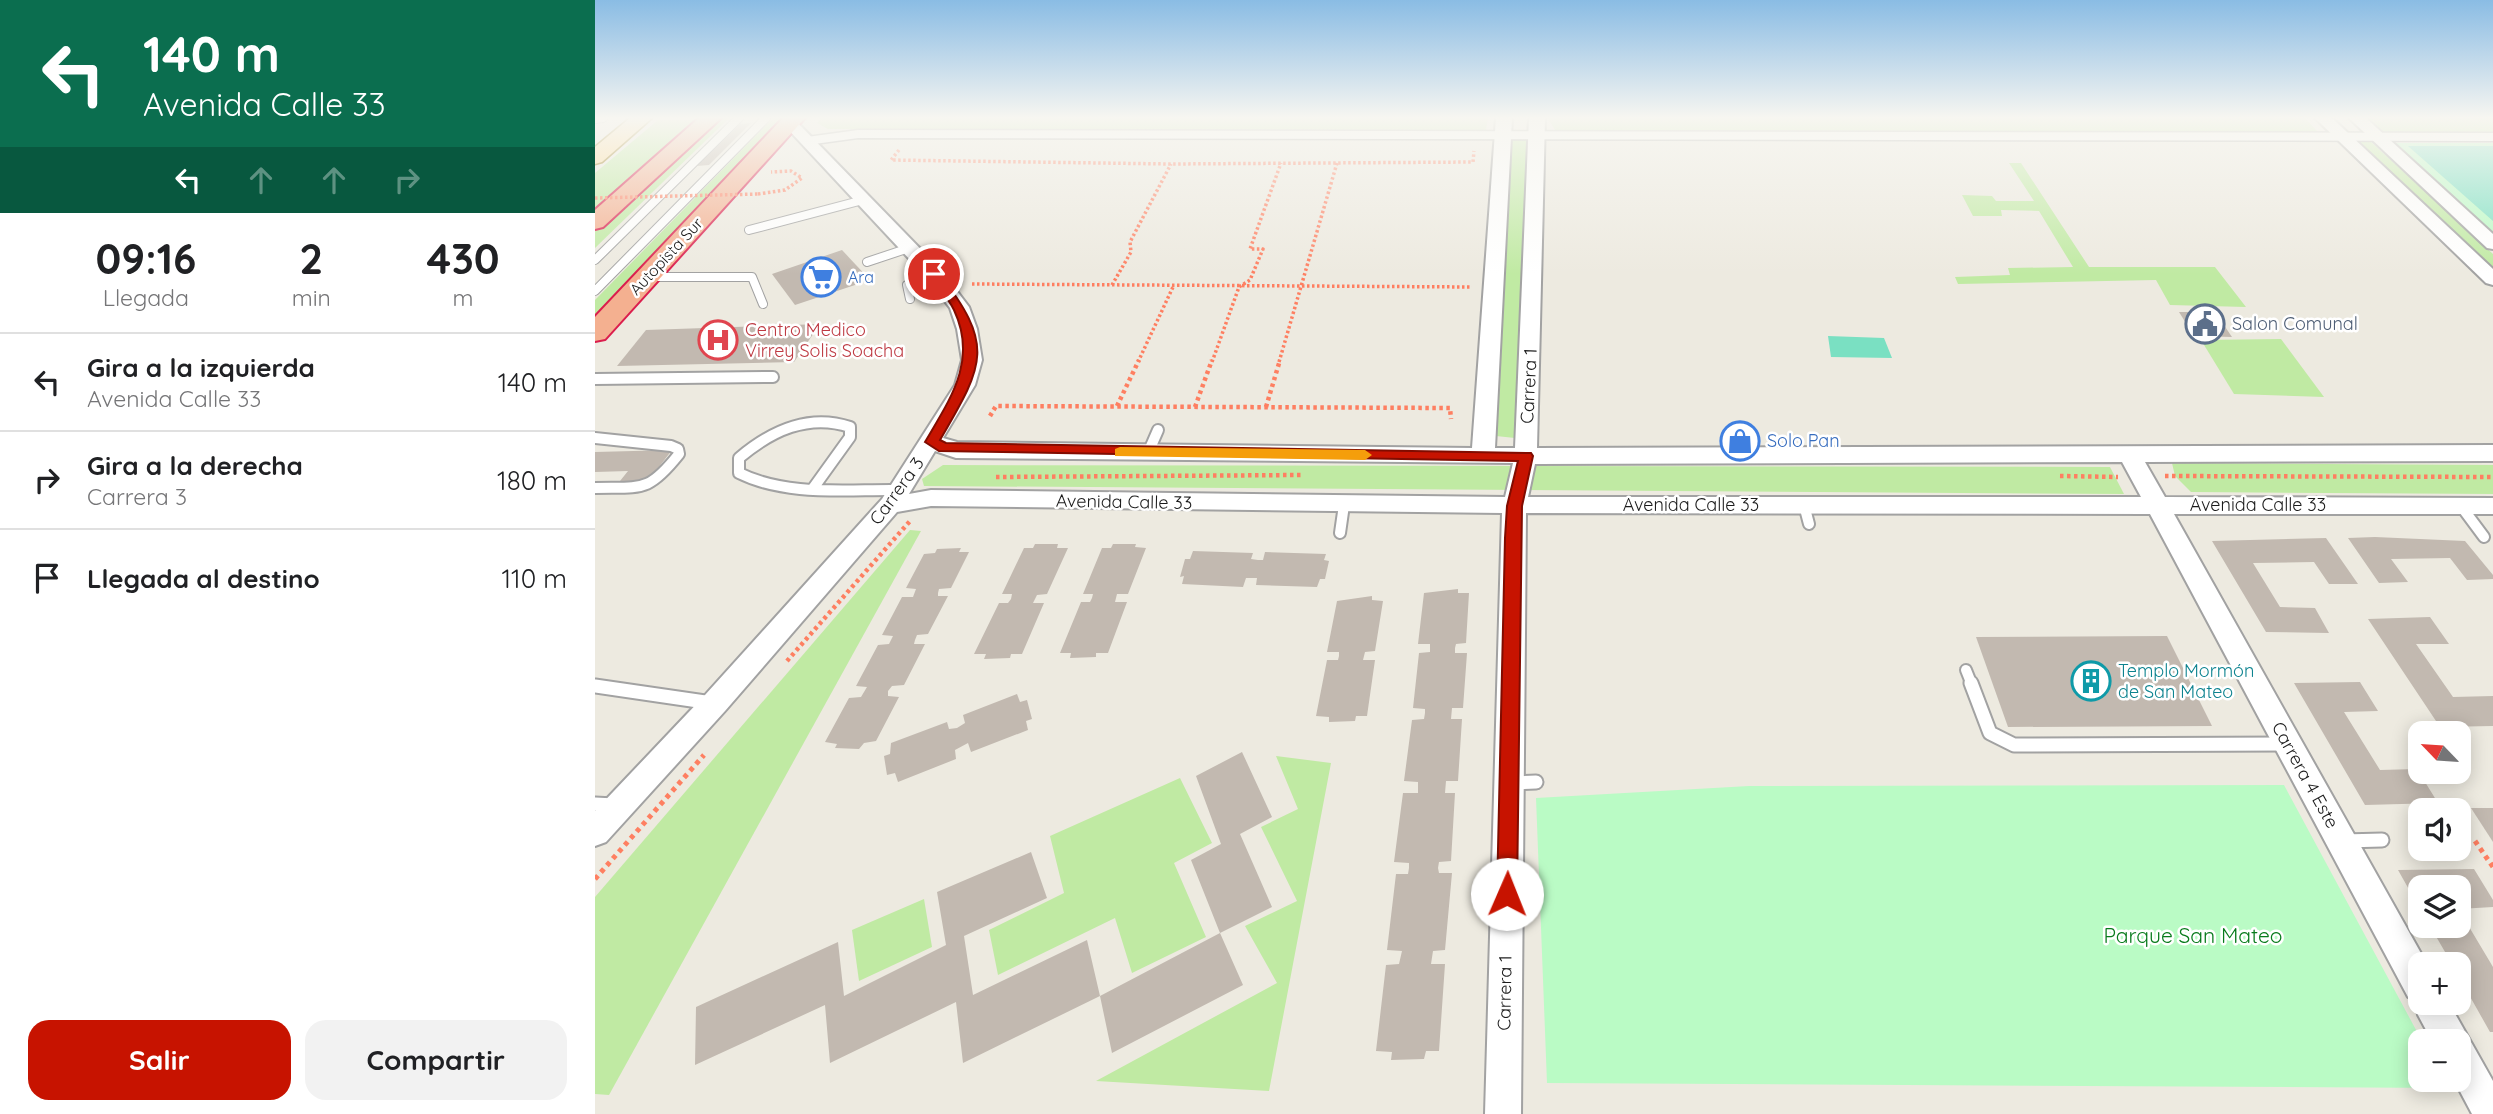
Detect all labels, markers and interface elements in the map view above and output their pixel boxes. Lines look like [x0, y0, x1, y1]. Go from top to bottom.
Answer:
text: 140 m [143, 23, 280, 84]
icon: left [28, 28, 119, 119]
text: Avenida Calle 33 [143, 84, 386, 124]
icon: left [169, 161, 207, 199]
icon: ahead [242, 161, 280, 199]
icon: ahead [315, 161, 353, 199]
icon: right [388, 161, 426, 199]
street label: Autopista Sur [625, 213, 707, 299]
text: 09:16 [96, 232, 196, 285]
text: 2 [299, 232, 323, 285]
text: 430 [426, 232, 499, 285]
pin [904, 244, 964, 304]
icon: arrive [915, 255, 953, 293]
supermarket icon: Ara [800, 256, 842, 298]
place label: Ara [848, 267, 874, 287]
text: Llegada [103, 283, 189, 312]
text: min [292, 283, 331, 312]
text: m [452, 283, 473, 312]
public building icon: Salon Comunal [2184, 303, 2226, 345]
place label: Salon Comunal [2232, 312, 2358, 335]
place label: Centro Medico Virrey Solis Soacha [745, 318, 904, 362]
hospital icon: Centro Medico Virrey Solis Soacha [697, 319, 739, 361]
street label: Carrera 1 [1515, 348, 1542, 424]
text: Gira a la izquierda [87, 351, 315, 384]
icon: left [28, 363, 66, 401]
text: 140 m [498, 366, 567, 399]
text: Avenida Calle 33 [87, 384, 261, 413]
shop icon: Solo Pan [1719, 420, 1761, 462]
place label: Solo Pan [1767, 429, 1840, 452]
text: Gira a la derecha [87, 449, 303, 482]
street label: Carrera 3 [864, 452, 929, 529]
icon: right [28, 461, 66, 499]
text: 180 m [497, 464, 567, 497]
text: Carrera 3 [87, 482, 187, 511]
street label: Avenida Calle 33 [1056, 489, 1192, 514]
street label: Avenida Calle 33 [1623, 493, 1759, 516]
street label: Avenida Calle 33 [2190, 493, 2326, 516]
icon: arrive [28, 559, 66, 597]
text: Llegada al destino [87, 562, 320, 595]
text: 110 m [501, 562, 567, 595]
place label: Templo Mormón de San Mateo [2118, 659, 2254, 703]
building icon: Templo Mormón de San Mateo [2070, 660, 2112, 702]
street label: Carrera 4 Este [2267, 718, 2344, 832]
north arrow [2408, 721, 2471, 784]
map controls [2408, 721, 2471, 1092]
button: sound [2408, 798, 2471, 861]
position arrow [1470, 857, 1544, 931]
button: layers [2408, 875, 2471, 938]
park label: Parque San Mateo [2103, 922, 2283, 948]
button: + [2408, 952, 2471, 1015]
street label: Carrera 1 [1492, 955, 1517, 1031]
button: Salir [28, 1020, 291, 1100]
button: Compartir [305, 1020, 567, 1100]
button: − [2408, 1029, 2471, 1092]

